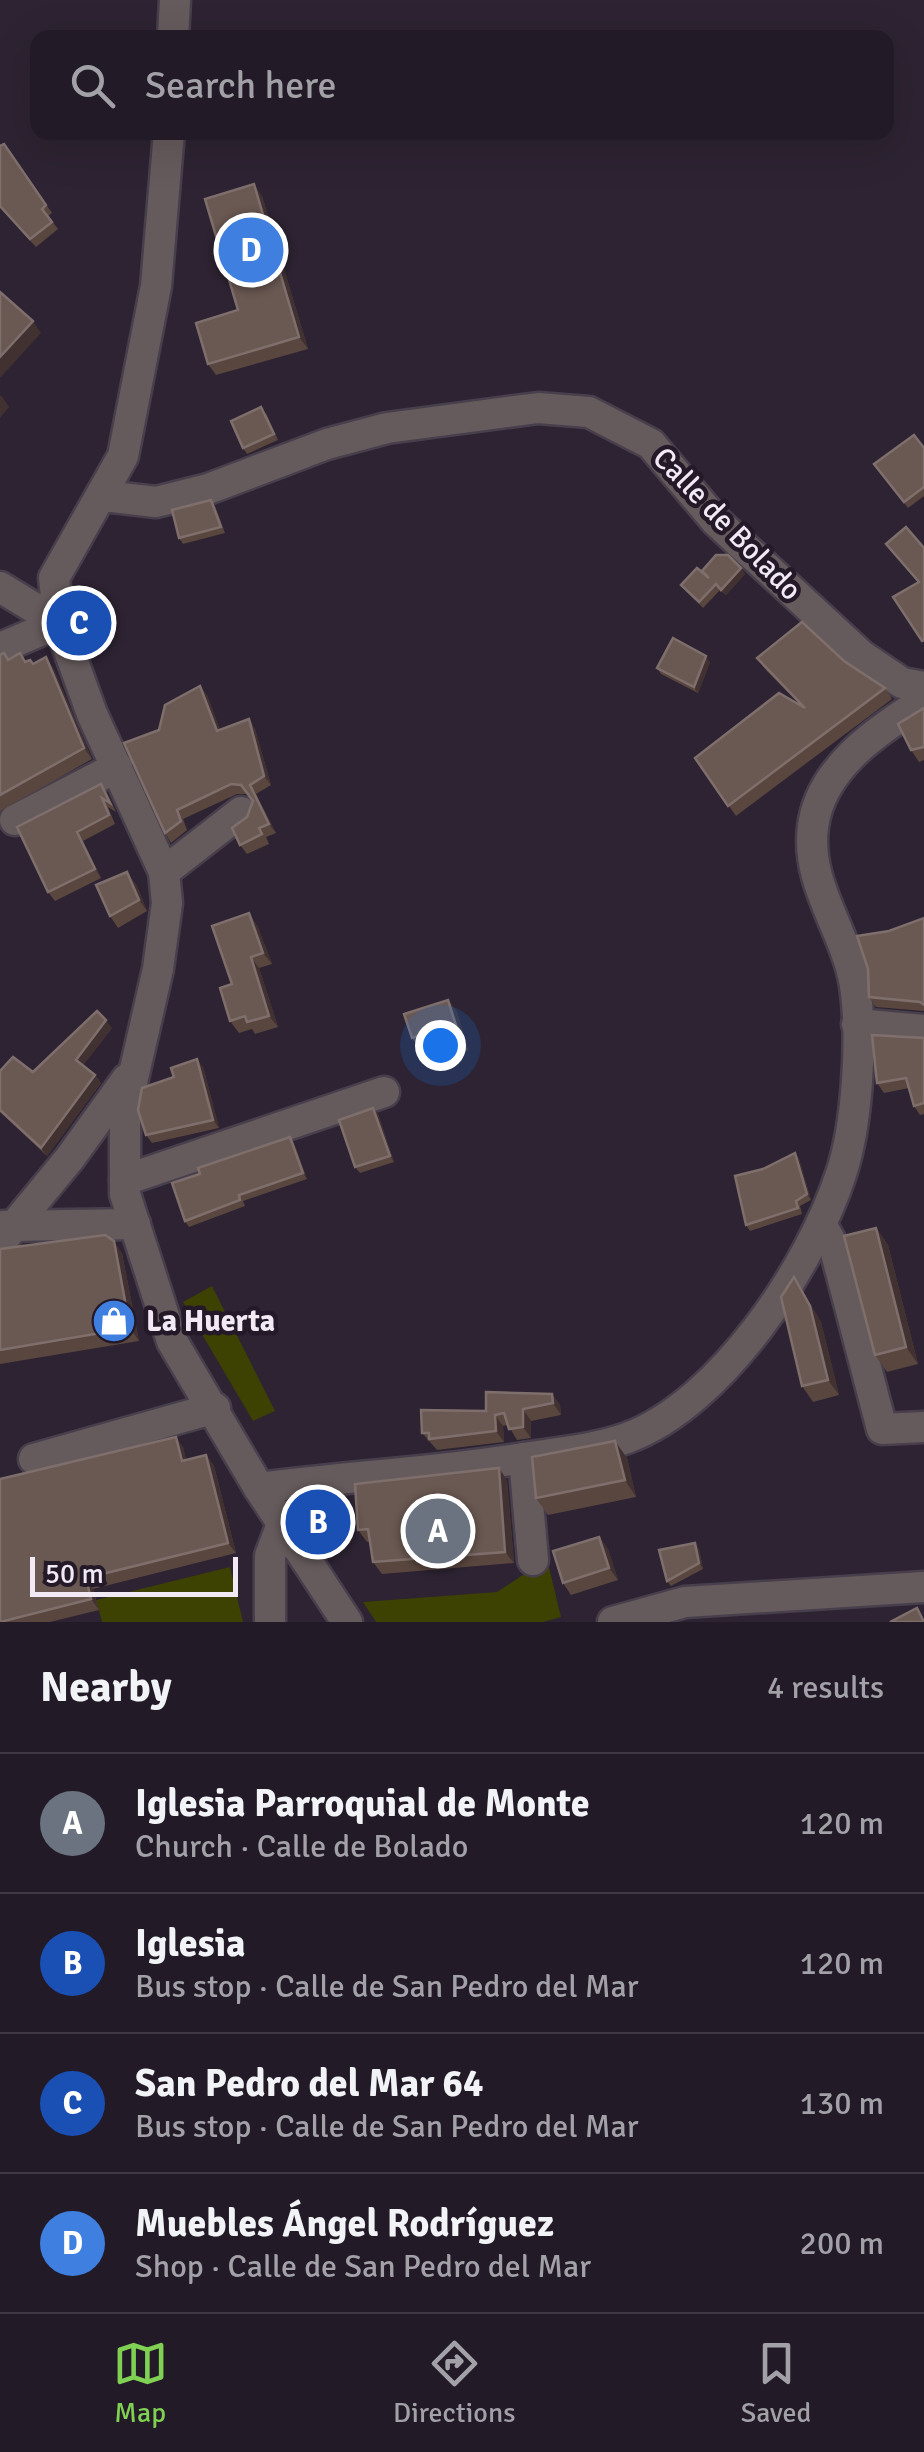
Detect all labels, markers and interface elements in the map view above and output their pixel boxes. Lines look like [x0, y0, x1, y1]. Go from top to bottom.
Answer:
search box [30, 30, 894, 140]
icon: search [65, 58, 120, 113]
text: Search here [145, 62, 337, 109]
pin: D [218, 212, 284, 288]
street label: Calle de Bolado [645, 440, 809, 608]
pin: C [46, 586, 112, 660]
your location [415, 1020, 466, 1071]
shop icon: La Huerta [91, 1298, 137, 1344]
place label: La Huerta [146, 1303, 275, 1340]
pin: B [286, 1484, 350, 1560]
pin: A [406, 1494, 470, 1568]
scale bar [30, 1552, 238, 1596]
text: 50 m [45, 1557, 104, 1591]
text: Nearby [40, 1662, 172, 1713]
text: 4 results [767, 1668, 884, 1707]
text: Iglesia Parroquial de Monte [135, 1780, 590, 1827]
text: A [62, 1804, 83, 1843]
text: 120 m [800, 1804, 884, 1843]
text: Church · Calle de Bolado [135, 1827, 468, 1866]
text: Iglesia [135, 1920, 246, 1967]
text: B [63, 1944, 82, 1983]
text: 120 m [800, 1944, 884, 1983]
text: Bus stop · Calle de San Pedro del Mar [135, 1967, 639, 2006]
text: San Pedro del Mar 64 [135, 2060, 484, 2107]
text: C [63, 2084, 82, 2123]
text: 130 m [800, 2084, 884, 2123]
text: Bus stop · Calle de San Pedro del Mar [135, 2107, 639, 2146]
text: Muebles Ángel Rodríguez [135, 2200, 554, 2247]
text: D [62, 2224, 83, 2263]
text: 200 m [800, 2224, 884, 2263]
text: Shop · Calle de San Pedro del Mar [135, 2247, 591, 2286]
tab: Map [113, 2336, 168, 2430]
tab: Directions [393, 2336, 515, 2430]
tab: Saved [741, 2336, 811, 2430]

